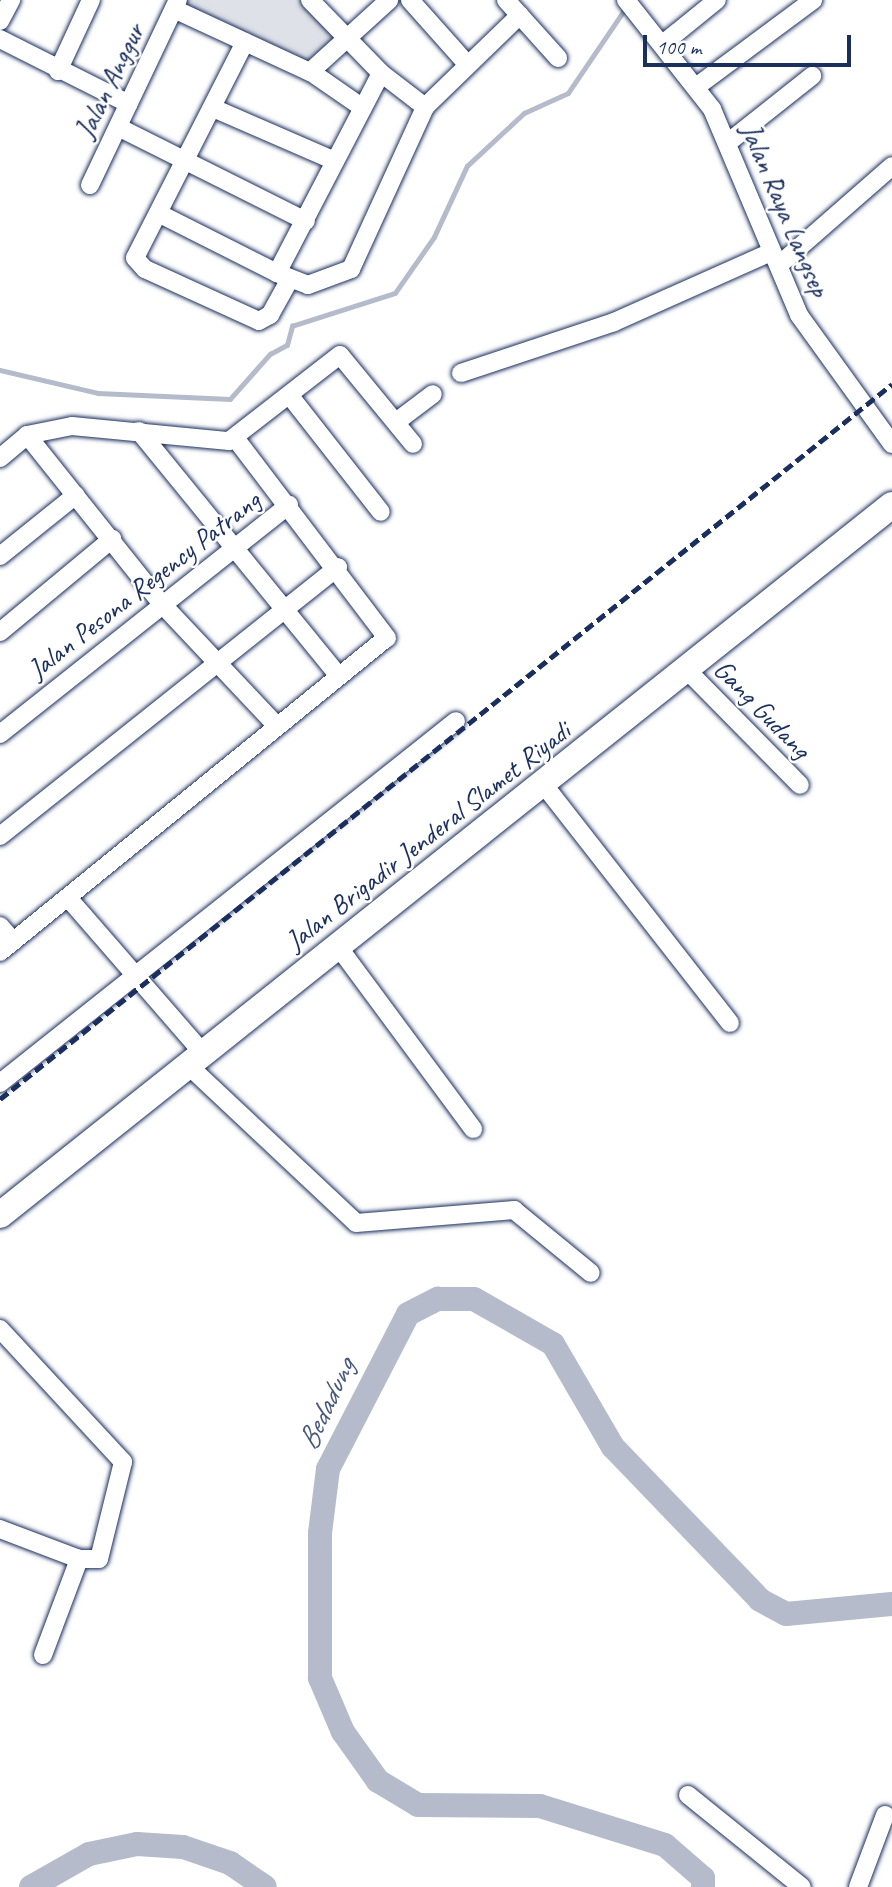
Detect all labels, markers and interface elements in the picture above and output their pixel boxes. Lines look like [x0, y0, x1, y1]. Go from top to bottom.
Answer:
street label: Jalan Anggur [68, 19, 152, 143]
scale bar [647, 21, 855, 65]
text: 100 m [656, 34, 701, 60]
street label: Jalan Raya Langsep [733, 118, 837, 302]
street label: Jalan Pesona Regency Patrang [21, 483, 267, 687]
street label: Gang Gudang [707, 653, 817, 765]
street label: Jalan Brigadir Jenderal Slamet Riyadi [278, 714, 578, 958]
water label: Bedadung [289, 1353, 363, 1455]

